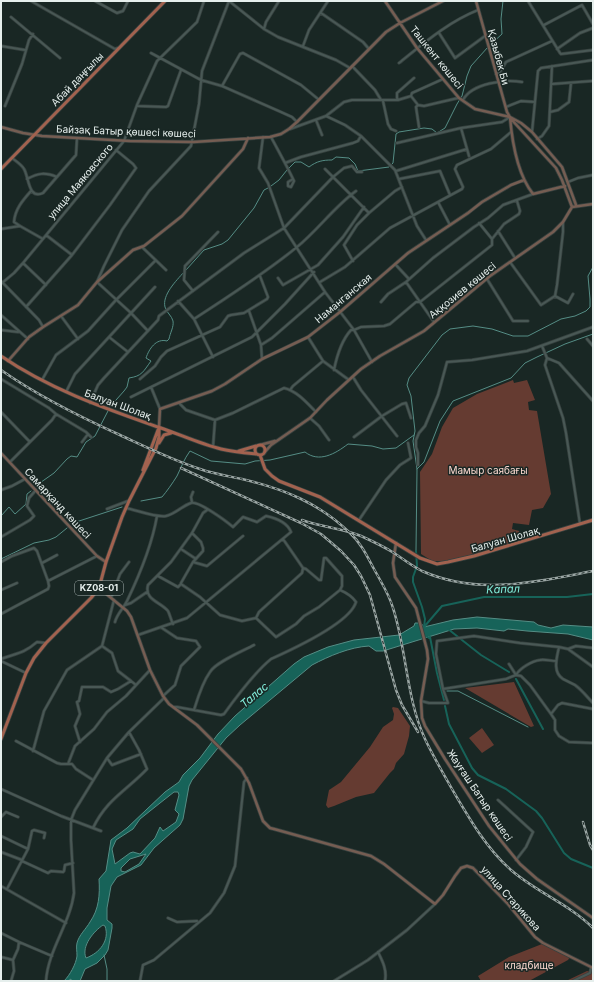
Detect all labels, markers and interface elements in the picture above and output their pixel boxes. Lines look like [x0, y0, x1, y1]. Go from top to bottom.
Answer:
street label: Ташкент көшесі [408, 23, 466, 91]
street label: Қазыбек Би [486, 28, 512, 86]
street label: Абай даңғылы [48, 50, 106, 108]
street label: Байзақ Батыр қөшесі көшесі [56, 123, 196, 139]
street label: улица Маяковского [45, 141, 115, 221]
street label: Аққозиев көшесі [426, 259, 498, 321]
street label: Наманганская [312, 271, 374, 325]
street label: Балуан Шолақ [83, 386, 153, 422]
park label: Мамыр саябағы [448, 464, 528, 476]
street label: Самарқанд көшесі [22, 465, 94, 541]
street label: Балуан Шолақ [470, 523, 541, 554]
road number: KZ08-01 [75, 581, 123, 595]
water label: Капал [486, 581, 520, 597]
water label: Талас [237, 679, 271, 711]
street label: Жауғаш Батыр көшесі [445, 747, 515, 843]
street label: улица Старикова [479, 863, 543, 933]
park label: кладбище [504, 959, 554, 971]

